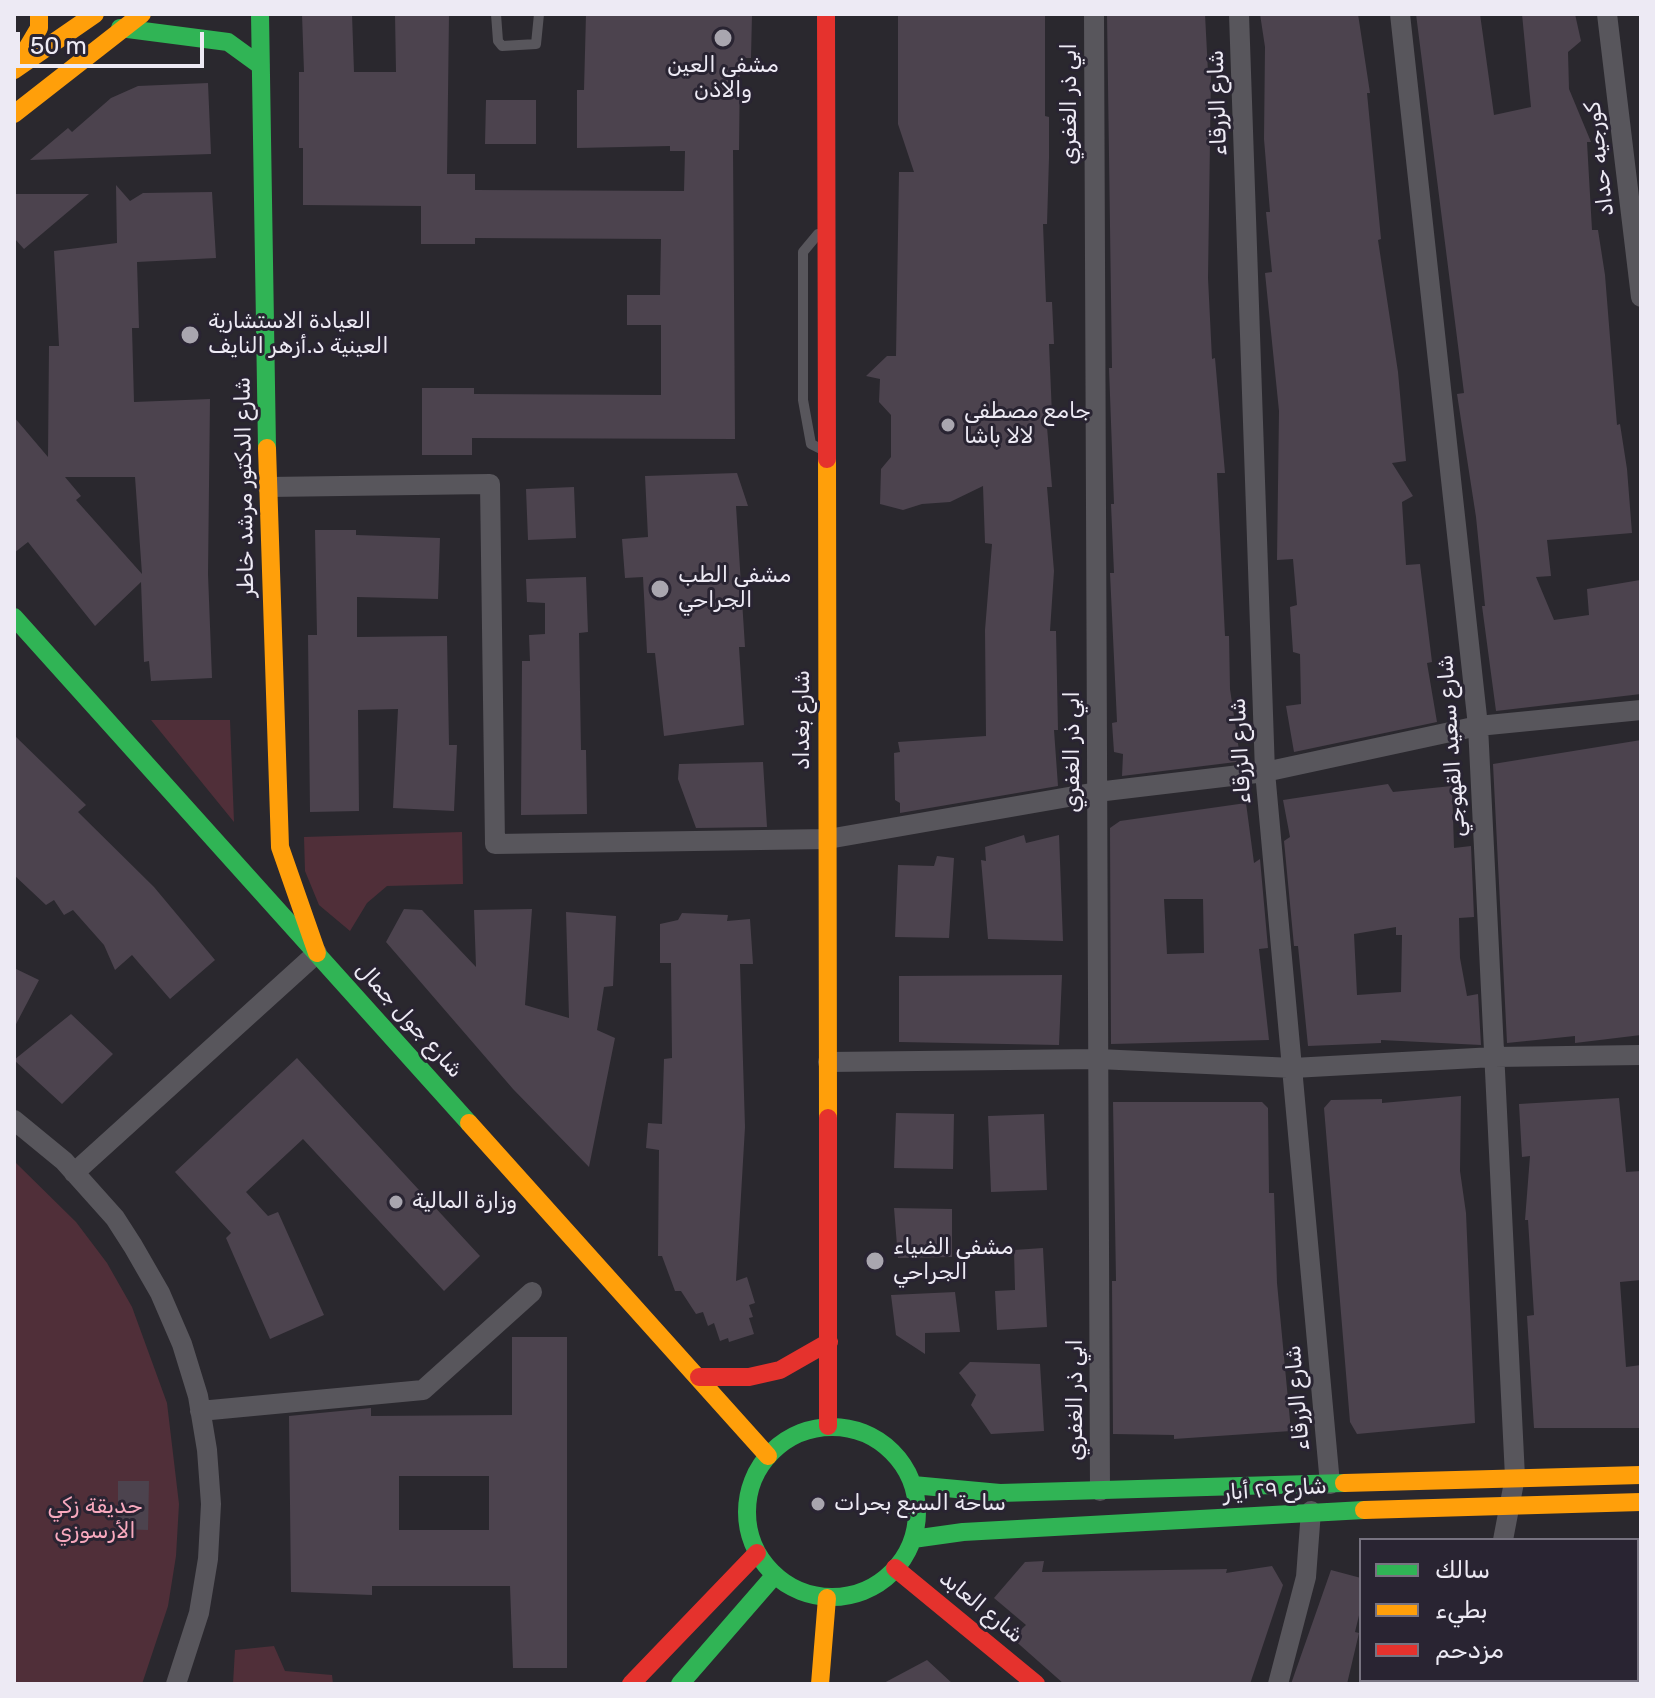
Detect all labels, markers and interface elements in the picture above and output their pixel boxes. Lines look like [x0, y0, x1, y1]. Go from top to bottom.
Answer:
scale bar [20, 16, 208, 66]
marker: مشفى العين والاذن [712, 27, 734, 49]
text: 50 m [30, 32, 87, 60]
street label: ابي ذر الغفري [1057, 43, 1083, 165]
street label: شارع الزرقاء [1203, 49, 1233, 157]
place label: مشفى العين والاذن [667, 53, 779, 104]
street label: كورجيه حداد [1580, 100, 1620, 218]
place label: العيادة الاستشارية العينية د.أزهر النايف [208, 309, 389, 360]
marker: العيادة الاستشارية العينية د.أزهر النايف [179, 324, 201, 346]
street label: شارع الدكتور مرشد خاطر [230, 377, 260, 597]
place label: جامع مصطفى لالا باشا [964, 399, 1091, 450]
marker: جامع مصطفى لالا باشا [939, 416, 957, 434]
place label: مشفى الطب الجراحي [678, 563, 791, 614]
marker: مشفى الطب الجراحي [649, 578, 671, 600]
street label: شارع سعيد القهوجي [1432, 654, 1472, 838]
street label: شارع بغداد [790, 670, 816, 770]
street label: ابي ذر الغفري [1060, 691, 1086, 813]
street label: شارع الزرقاء [1225, 697, 1257, 805]
street label: شارع جول جمال [350, 956, 468, 1084]
place label: وزارة المالية [412, 1189, 517, 1215]
marker: وزارة المالية [387, 1193, 405, 1211]
place label: مشفى الضياء الجراحي [893, 1235, 1013, 1286]
marker: مشفى الضياء الجراحي [864, 1250, 886, 1272]
street label: ابي ذر الغفري [1063, 1339, 1089, 1461]
street label: شارع الزرقاء [1280, 1344, 1316, 1452]
street label: شارع ٢٩ أيار [1222, 1473, 1328, 1507]
place label: ساحة السبع بحرات [834, 1491, 1006, 1517]
park label: حديقة زكي الأرسوزي [47, 1494, 143, 1546]
marker: ساحة السبع بحرات [809, 1495, 827, 1513]
legend [1359, 1538, 1639, 1682]
text: سالك [1435, 1556, 1490, 1584]
street label: شارع العابد [934, 1565, 1028, 1649]
text: بطيء [1435, 1596, 1488, 1624]
text: مزدحم [1435, 1636, 1504, 1664]

